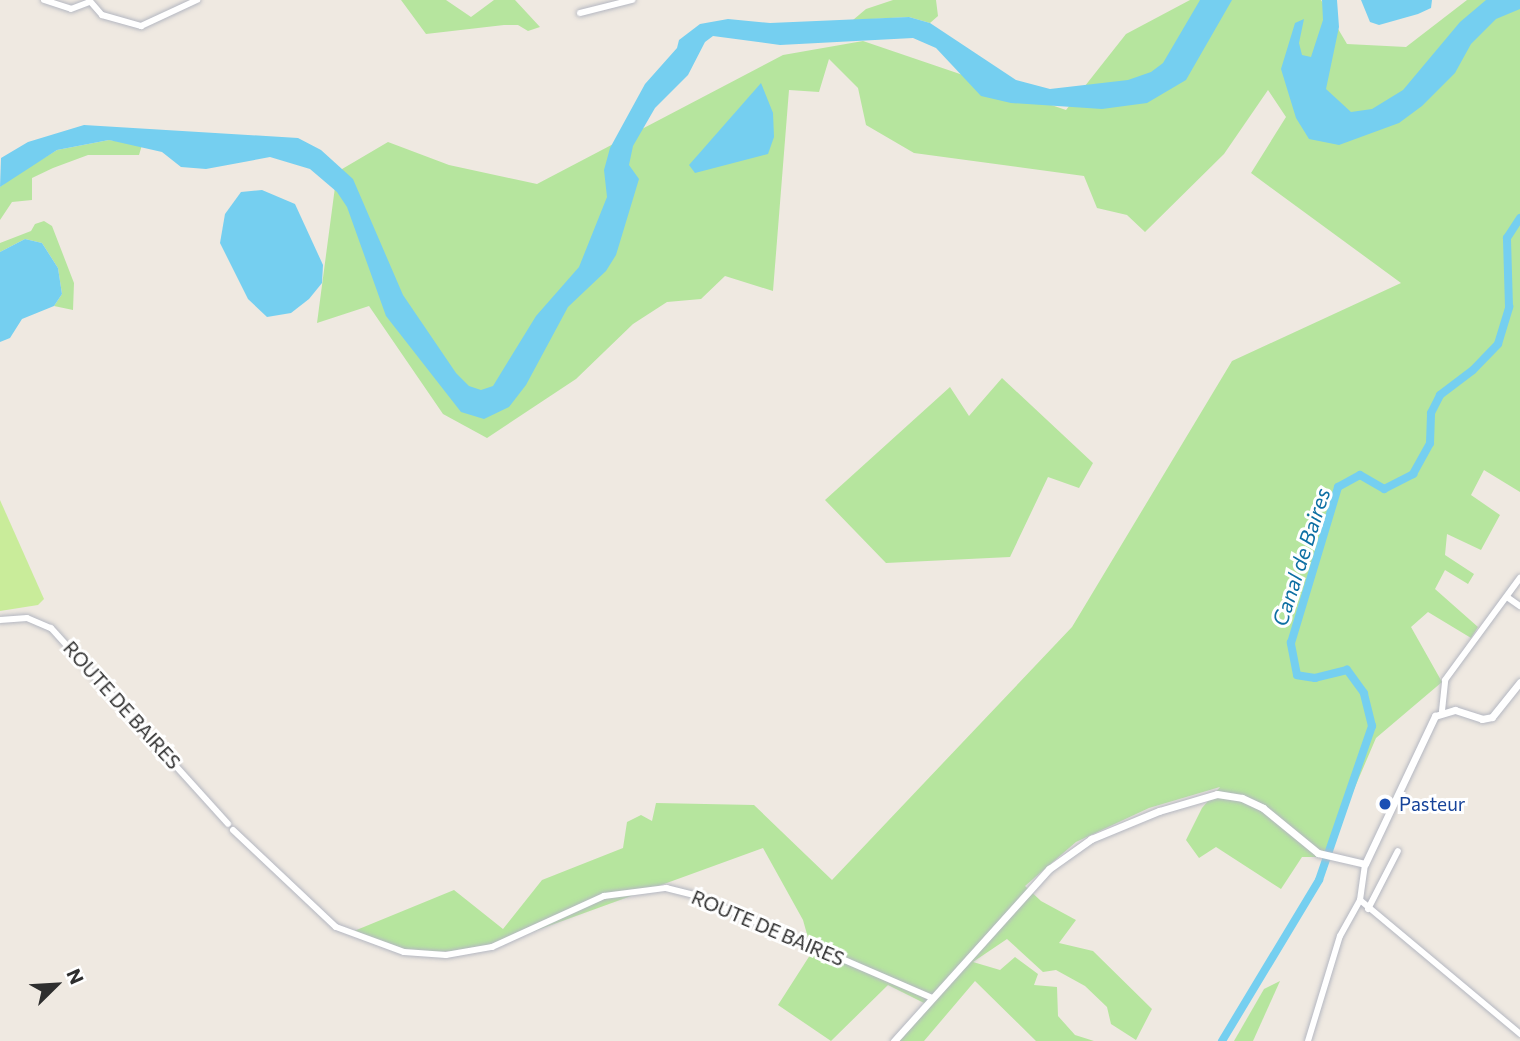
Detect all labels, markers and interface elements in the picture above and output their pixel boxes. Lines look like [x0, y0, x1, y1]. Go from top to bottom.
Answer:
water label: Canal de Baires [1267, 485, 1335, 629]
street label: ROUTE DE BAIRES [59, 637, 185, 773]
place label: Pasteur [1399, 793, 1465, 815]
marker: Pasteur [1377, 796, 1393, 812]
street label: ROUTE DE BAIRES [688, 886, 848, 970]
north arrow [21, 950, 91, 1020]
text: N [62, 965, 89, 987]

